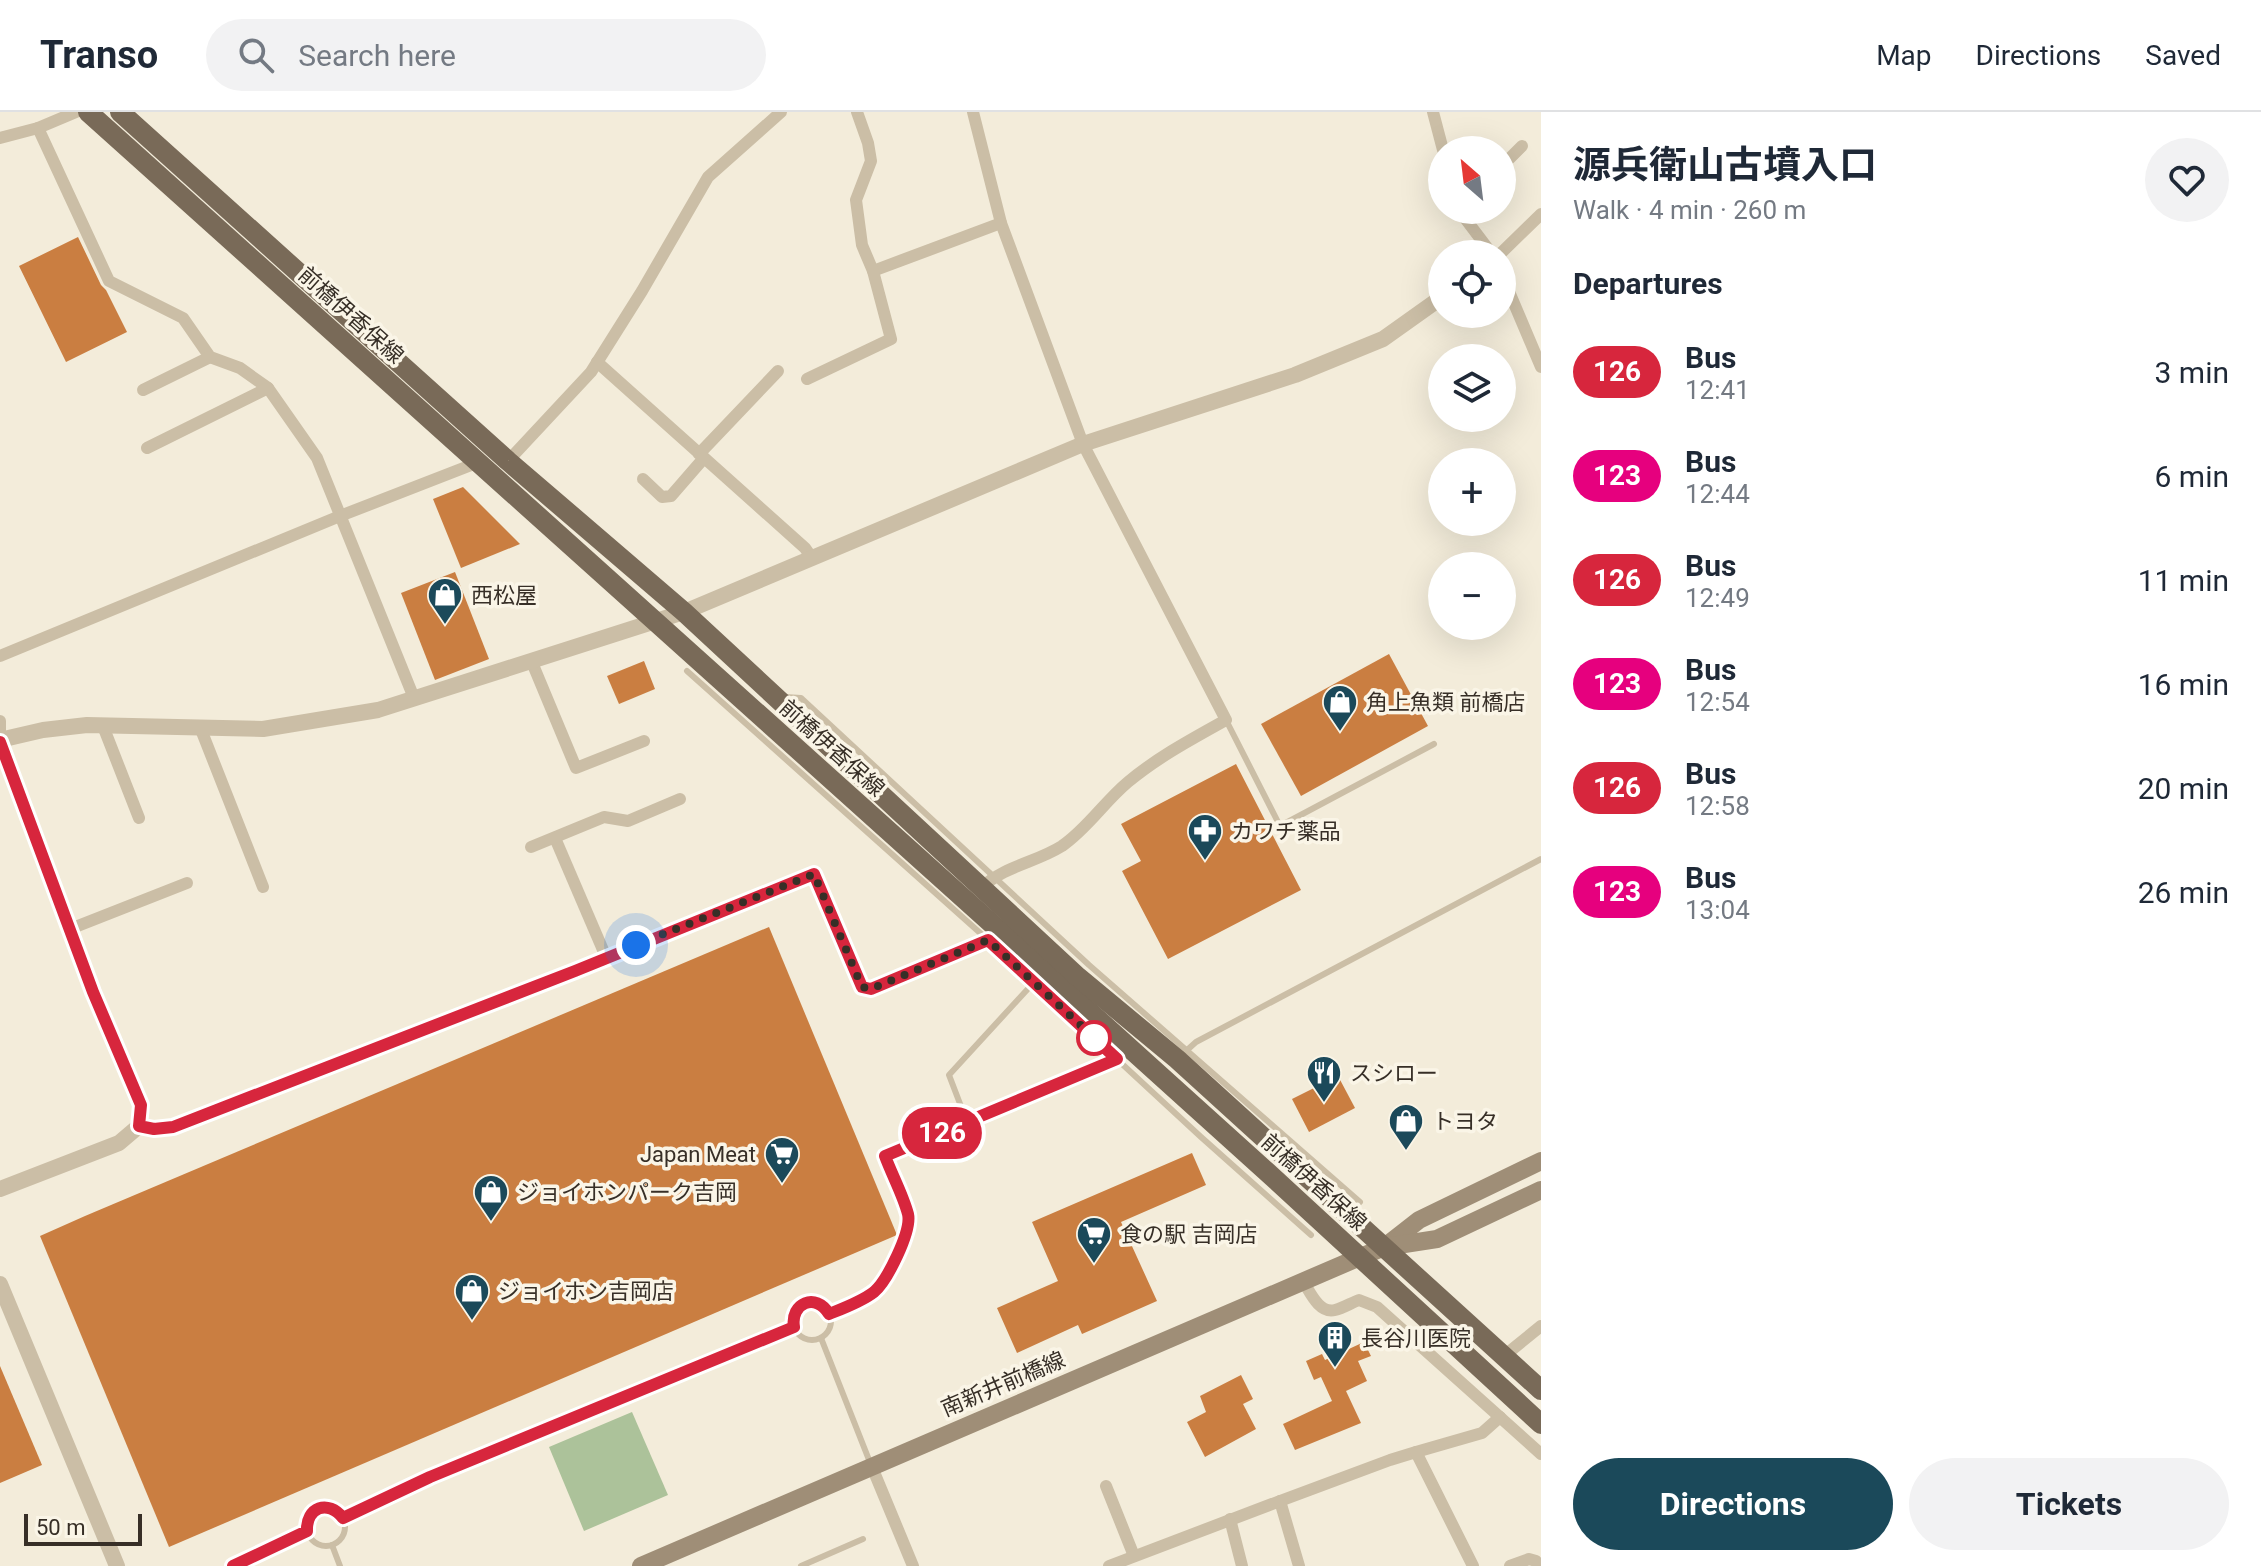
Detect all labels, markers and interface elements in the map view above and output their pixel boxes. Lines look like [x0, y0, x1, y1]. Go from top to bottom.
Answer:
search box [206, 19, 766, 91]
text: Transo [40, 33, 158, 77]
icon: search [234, 33, 278, 77]
text: Search here [298, 38, 456, 73]
text: Map [1876, 39, 1932, 72]
text: Directions [1976, 39, 2101, 72]
text: Saved [2145, 39, 2221, 72]
north arrow [1428, 136, 1516, 224]
map controls [1428, 136, 1516, 640]
button: heart [2145, 138, 2229, 222]
text: 源兵衛山古墳入口 [1573, 143, 1877, 187]
text: Walk · 4 min · 260 m [1573, 195, 1806, 225]
button: locate [1428, 240, 1516, 328]
street label: 前橋伊香保線 [294, 262, 408, 368]
text: Departures [1573, 266, 1723, 301]
text: Bus [1685, 340, 1736, 375]
button: layers [1428, 344, 1516, 432]
text: 126 [1593, 355, 1641, 388]
text: 3 min [2155, 355, 2229, 390]
text: 12:41 [1685, 375, 1750, 405]
text: Bus [1685, 444, 1736, 479]
button: + [1428, 448, 1516, 536]
text: 123 [1593, 459, 1641, 492]
text: 6 min [2155, 459, 2229, 494]
text: 12:44 [1685, 479, 1750, 509]
text: Bus [1685, 548, 1736, 583]
button: − [1428, 552, 1516, 640]
text: 126 [1593, 563, 1641, 596]
text: 11 min [2138, 563, 2229, 598]
shop icon: 西松屋 [426, 576, 464, 626]
place label: 西松屋 [471, 583, 537, 608]
text: 12:49 [1685, 583, 1750, 613]
text: Bus [1685, 652, 1736, 687]
text: 123 [1593, 667, 1641, 700]
text: 16 min [2138, 667, 2229, 702]
shop icon: 角上魚類 前橋店 [1321, 683, 1359, 733]
text: 12:54 [1685, 687, 1750, 717]
place label: 角上魚類 前橋店 [1366, 690, 1525, 715]
street label: 前橋伊香保線 [775, 695, 889, 801]
text: Bus [1685, 756, 1736, 791]
text: 126 [1593, 771, 1641, 804]
text: 20 min [2138, 771, 2229, 806]
text: 12:58 [1685, 791, 1750, 821]
pharmacy icon: カワチ薬品 [1186, 812, 1224, 862]
place label: カワチ薬品 [1231, 819, 1341, 844]
text: Bus [1685, 860, 1736, 895]
text: 123 [1593, 875, 1641, 908]
text: 26 min [2138, 875, 2229, 910]
text: 13:04 [1685, 895, 1750, 925]
your location [616, 925, 656, 965]
unlabelled marker [1077, 1021, 1111, 1055]
restaurant icon: スシロー [1305, 1054, 1343, 1104]
place label: スシロー [1350, 1061, 1438, 1086]
shop icon: トヨタ [1387, 1102, 1425, 1152]
line badge: 126 [896, 1107, 988, 1159]
place label: トヨタ [1432, 1109, 1498, 1134]
text: 126 [918, 1116, 966, 1149]
street label: 前橋伊香保線 [1257, 1129, 1371, 1235]
supermarket icon: Japan Meat [763, 1135, 801, 1185]
place label: Japan Meat [640, 1142, 756, 1167]
shop icon: ジョイホンパーク吉岡 [472, 1173, 510, 1223]
place label: ジョイホンパーク吉岡 [517, 1180, 737, 1205]
supermarket icon: 食の駅 吉岡店 [1075, 1215, 1113, 1265]
place label: 食の駅 吉岡店 [1120, 1222, 1257, 1247]
shop icon: ジョイホン吉岡店 [453, 1272, 491, 1322]
place label: ジョイホン吉岡店 [498, 1279, 674, 1304]
building icon: 長谷川医院 [1316, 1319, 1354, 1369]
place label: 長谷川医院 [1361, 1326, 1471, 1351]
street label: 南新井前橋線 [937, 1347, 1069, 1421]
button: Directions [1573, 1458, 1893, 1550]
button: Tickets [1909, 1458, 2229, 1550]
scale bar [24, 1510, 142, 1546]
text: 50 m [36, 1515, 85, 1540]

